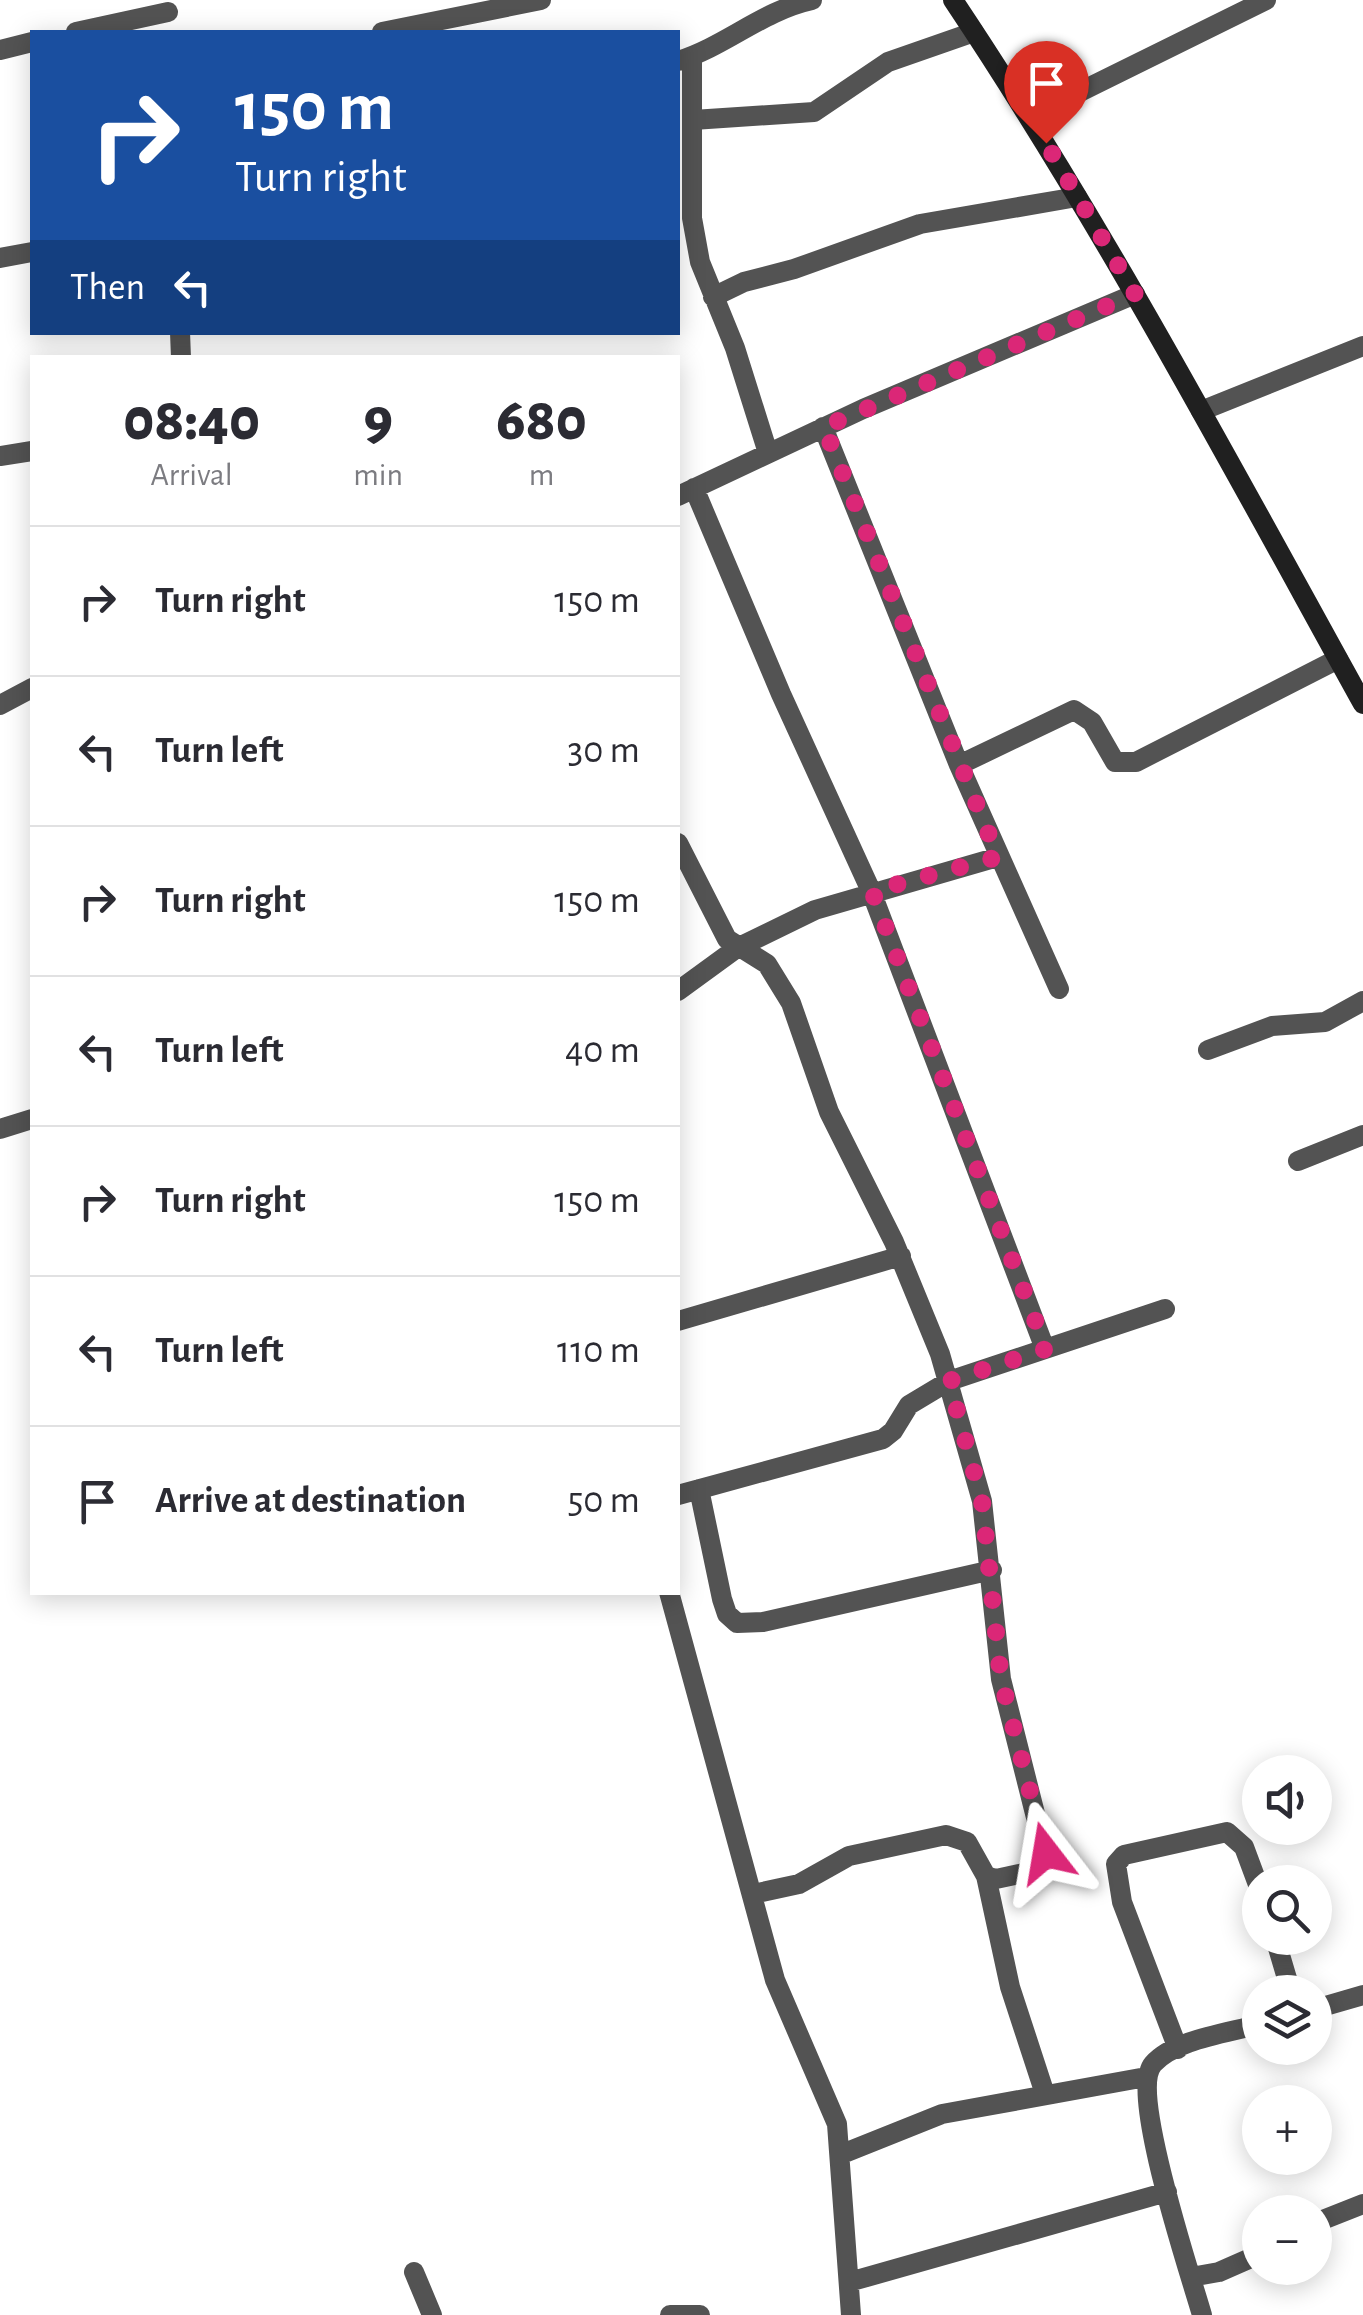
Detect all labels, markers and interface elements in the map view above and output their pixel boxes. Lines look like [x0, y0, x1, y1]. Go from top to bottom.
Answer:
pin [1004, 41, 1089, 144]
icon: arrive [1019, 56, 1074, 111]
icon: right [70, 70, 200, 200]
text: 150 m [235, 73, 394, 143]
text: Turn right [235, 155, 407, 200]
icon: left [165, 260, 220, 315]
text: Then [70, 269, 145, 307]
text: 08:40 [123, 391, 260, 451]
text: 9 [363, 391, 393, 451]
text: 680 [496, 391, 587, 451]
text: Arrival [150, 459, 233, 491]
text: min [353, 459, 403, 491]
text: m [529, 459, 554, 491]
icon: right [70, 574, 125, 629]
text: Turn right [155, 582, 305, 620]
text: 150 m [554, 582, 640, 620]
icon: left [70, 724, 125, 779]
text: Turn left [155, 732, 283, 770]
text: 30 m [568, 732, 640, 770]
icon: right [70, 874, 125, 929]
text: Turn right [155, 882, 305, 920]
text: 150 m [554, 882, 640, 920]
icon: left [70, 1024, 125, 1079]
text: Turn left [155, 1032, 283, 1070]
text: 40 m [565, 1032, 640, 1070]
icon: right [70, 1174, 125, 1229]
text: Turn right [155, 1182, 305, 1220]
text: 150 m [554, 1182, 640, 1220]
icon: left [70, 1324, 125, 1379]
text: Turn left [155, 1332, 283, 1370]
text: 110 m [557, 1332, 640, 1370]
icon: arrive [70, 1474, 125, 1529]
text: Arrive at destination [155, 1482, 466, 1520]
text: 50 m [567, 1482, 640, 1520]
map controls [1242, 1755, 1332, 2285]
button: sound [1242, 1755, 1332, 1845]
position arrow [994, 1801, 1098, 1905]
button: search [1242, 1865, 1332, 1955]
button: layers [1242, 1975, 1332, 2065]
button: + [1242, 2085, 1332, 2175]
button: − [1242, 2195, 1332, 2285]

